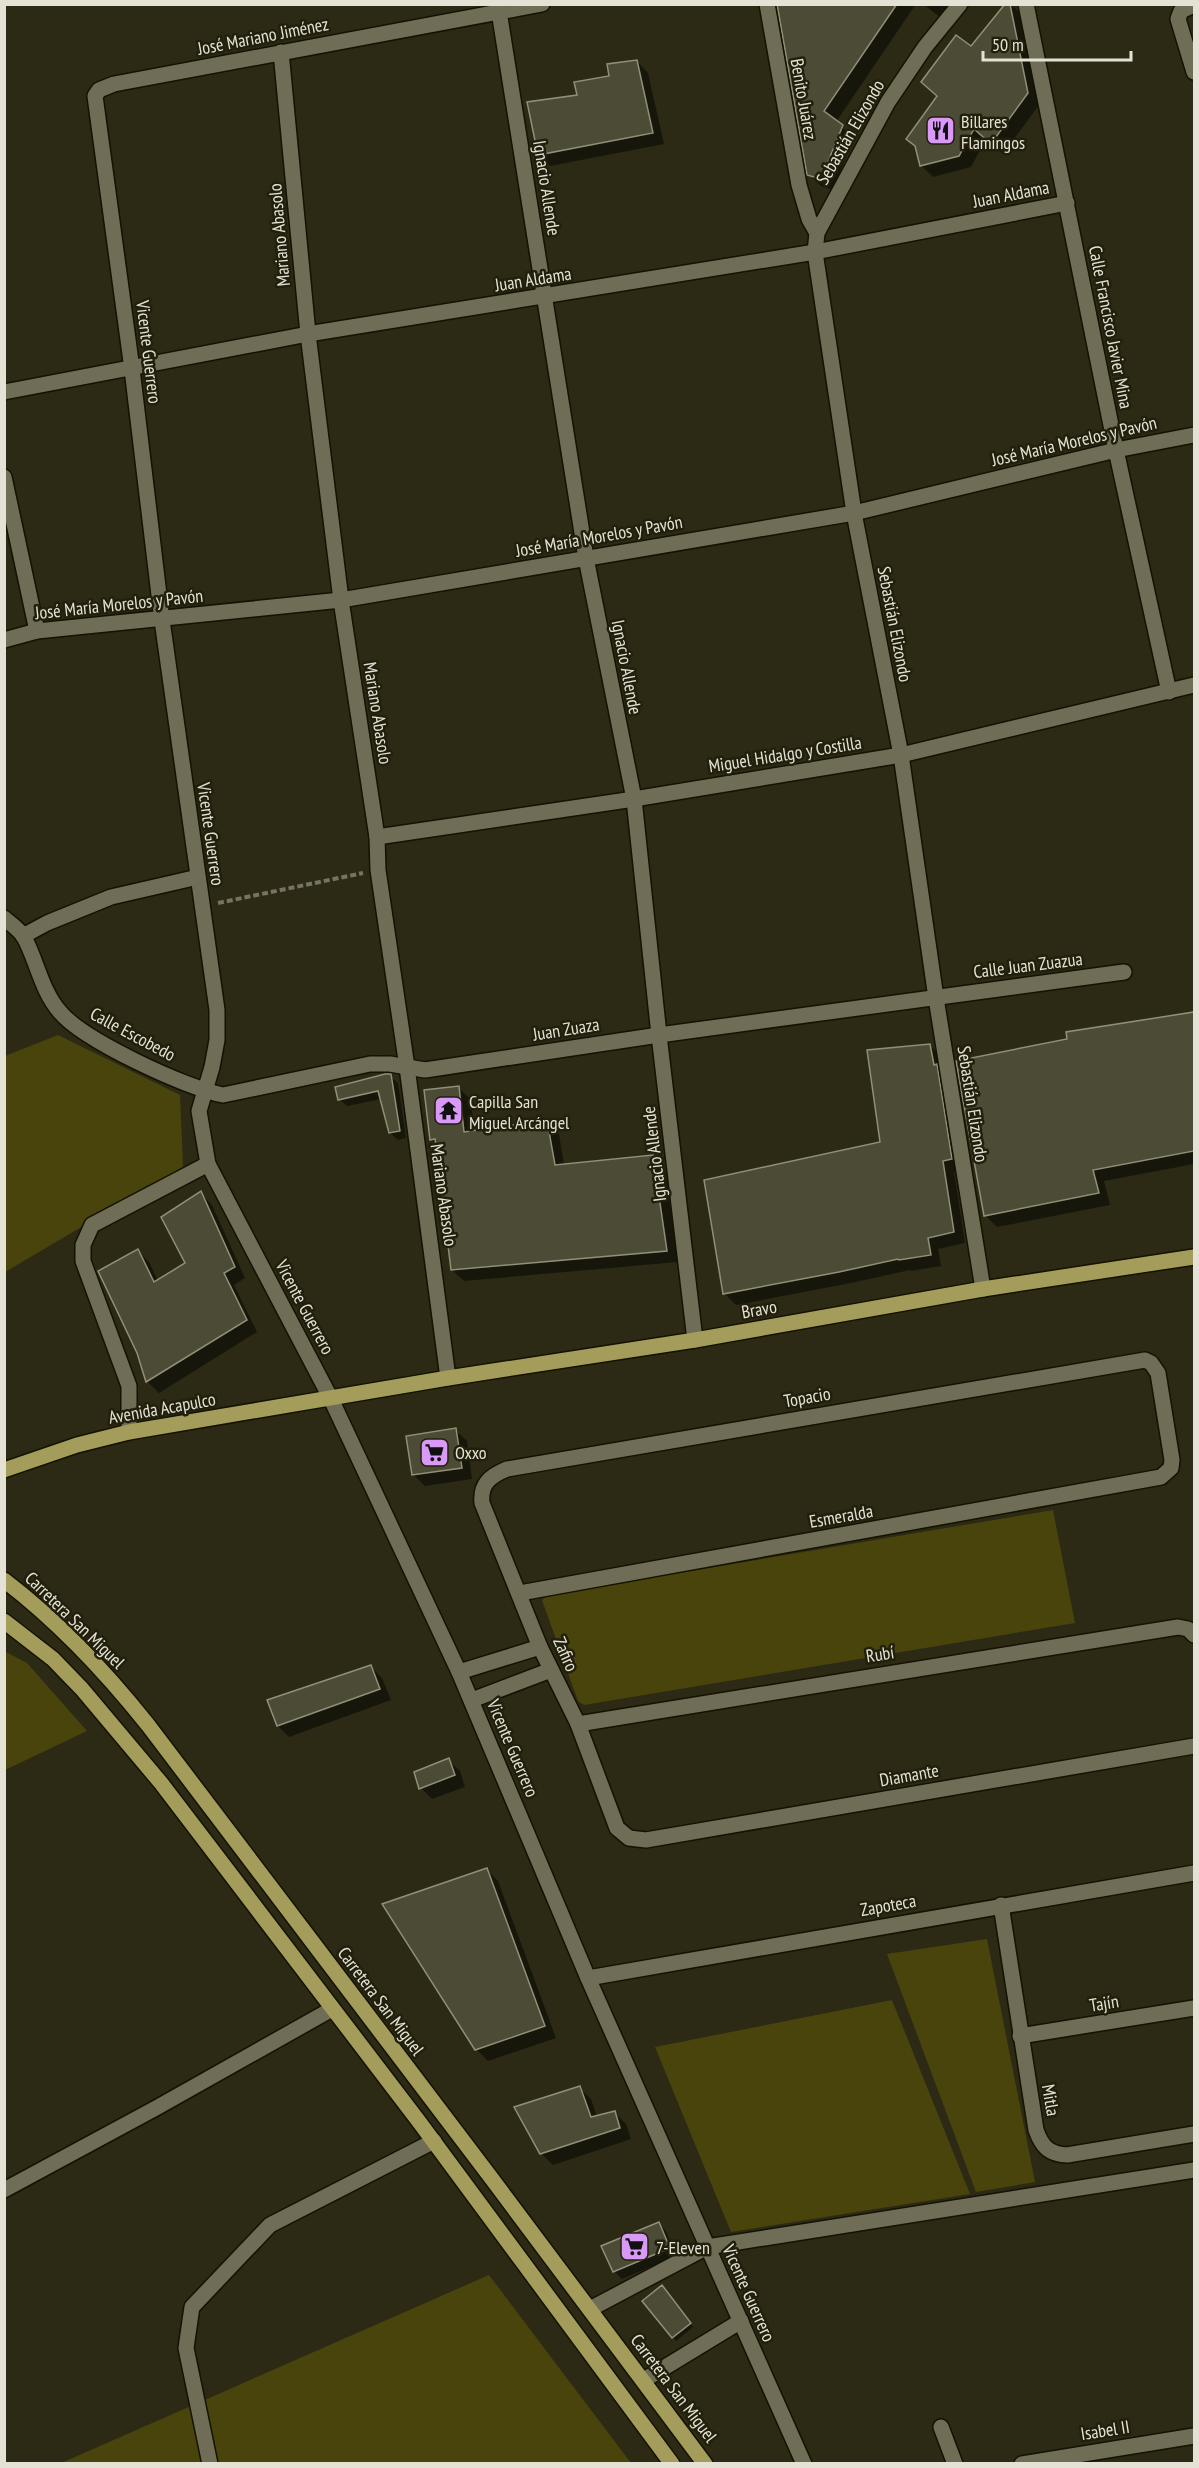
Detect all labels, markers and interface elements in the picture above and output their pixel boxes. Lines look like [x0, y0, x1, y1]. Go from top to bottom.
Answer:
street label: José Mariano Jiménez [195, 12, 330, 60]
scale bar [983, 24, 1132, 62]
text: 50 m [992, 33, 1024, 56]
street label: Benito Juárez [786, 57, 822, 141]
street label: Sebastián Elizondo [811, 75, 889, 189]
place label: Billares Flamingos [961, 110, 1025, 154]
restaurant icon: Billares Flamingos [924, 115, 956, 147]
street label: Ignacio Allende [528, 139, 566, 237]
street label: Juan Aldama [970, 175, 1051, 213]
street label: Mariano Abasolo [263, 182, 295, 287]
street label: Calle Francisco Javier Mina [1084, 244, 1138, 410]
street label: Juan Aldama [492, 262, 573, 297]
street label: Vicente Guerrero [131, 298, 167, 405]
street label: José María Morelos y Pavón [988, 411, 1159, 471]
street label: José María Morelos y Pavón [513, 510, 684, 562]
street label: Sebastián Elizondo [873, 564, 918, 684]
street label: José María Morelos y Pavón [33, 584, 204, 624]
street label: Ignacio Allende [607, 618, 647, 716]
street label: Mariano Abasolo [359, 660, 397, 766]
street label: Miguel Hidalgo y Costilla [707, 731, 863, 777]
street label: Vicente Guerrero [192, 780, 230, 887]
street label: Calle Juan Zuazua [972, 947, 1084, 983]
street label: Calle Escobedo [86, 1002, 180, 1066]
street label: Juan Zuaza [530, 1012, 601, 1046]
street label: Sebastián Elizondo [952, 1044, 994, 1164]
place label: Capilla San Miguel Arcángel [469, 1090, 570, 1134]
temple icon: Capilla San Miguel Arcángel [432, 1095, 464, 1127]
street label: Ignacio Allende [637, 1105, 671, 1203]
street label: Mariano Abasolo [425, 1142, 463, 1248]
street label: Vicente Guerrero [270, 1255, 340, 1358]
street label: Bravo [740, 1295, 779, 1323]
street label: Topacio [782, 1382, 832, 1412]
street label: Avenida Acapulco [107, 1387, 217, 1429]
supermarket icon: Oxxo [418, 1436, 450, 1468]
place label: Oxxo [455, 1441, 487, 1464]
street label: Esmeralda [807, 1499, 875, 1533]
street label: Carretera San Miguel [20, 1567, 130, 1674]
street label: Zafiro [548, 1633, 584, 1675]
street label: Rubí [864, 1640, 896, 1668]
street label: Vicente Guerrero [482, 1695, 544, 1800]
street label: Diamante [878, 1758, 940, 1792]
street label: Zapoteca [858, 1889, 918, 1921]
street label: Carretera San Miguel [333, 1942, 430, 2060]
street label: Tajín [1088, 1989, 1120, 2017]
street label: Mitla [1037, 2082, 1065, 2118]
supermarket icon: 7-Eleven [619, 2231, 651, 2263]
place label: 7-Eleven [656, 2236, 710, 2259]
street label: Vicente Guerrero [717, 2240, 781, 2345]
street label: Carretera San Miguel [626, 2329, 723, 2447]
street label: Isabel II [1079, 2415, 1131, 2445]

